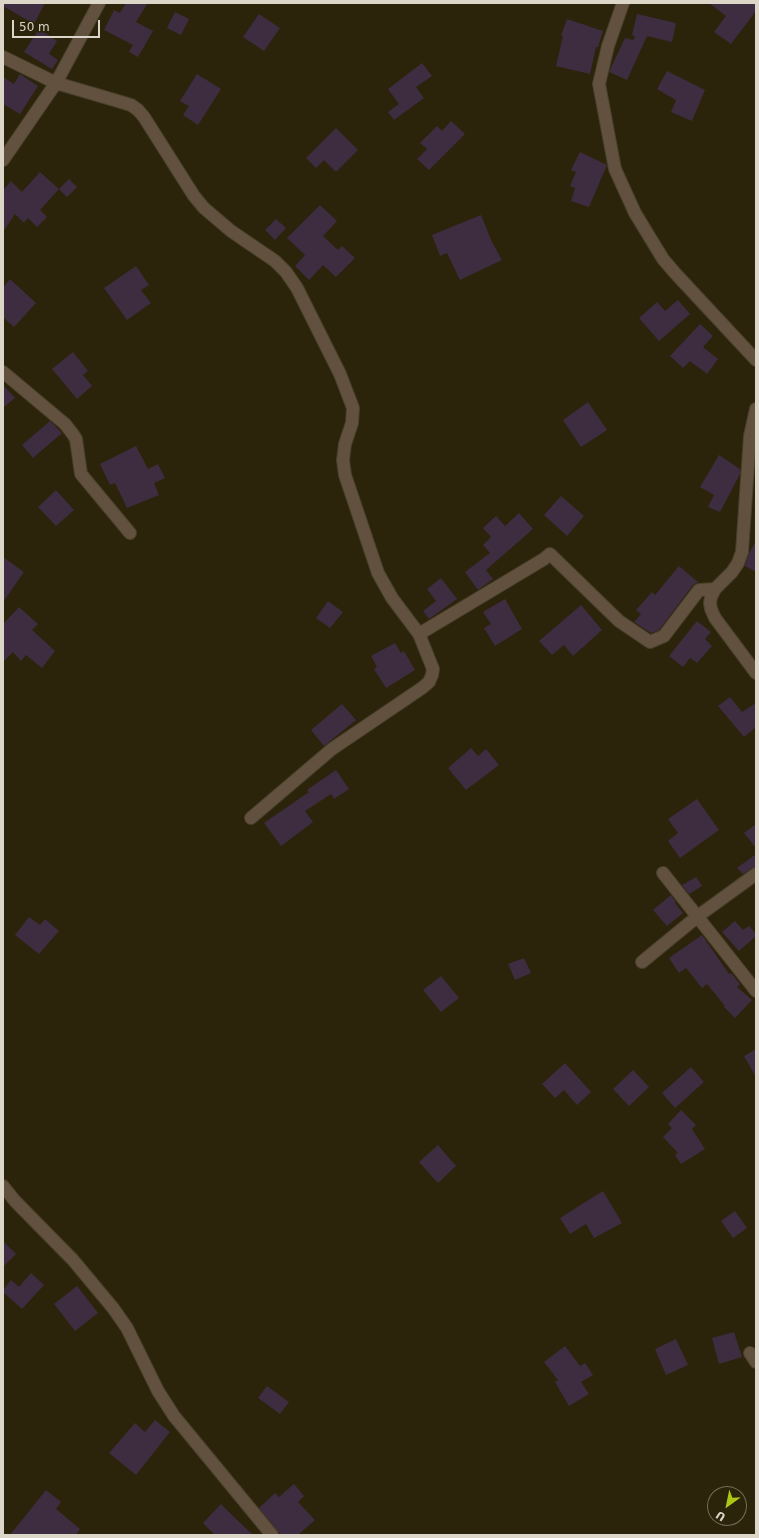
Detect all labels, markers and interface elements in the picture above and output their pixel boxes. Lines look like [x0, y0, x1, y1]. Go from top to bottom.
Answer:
scale bar [14, 12, 102, 38]
text: 50 m [19, 20, 50, 34]
north arrow [707, 1486, 747, 1526]
text: U [713, 1508, 728, 1524]

